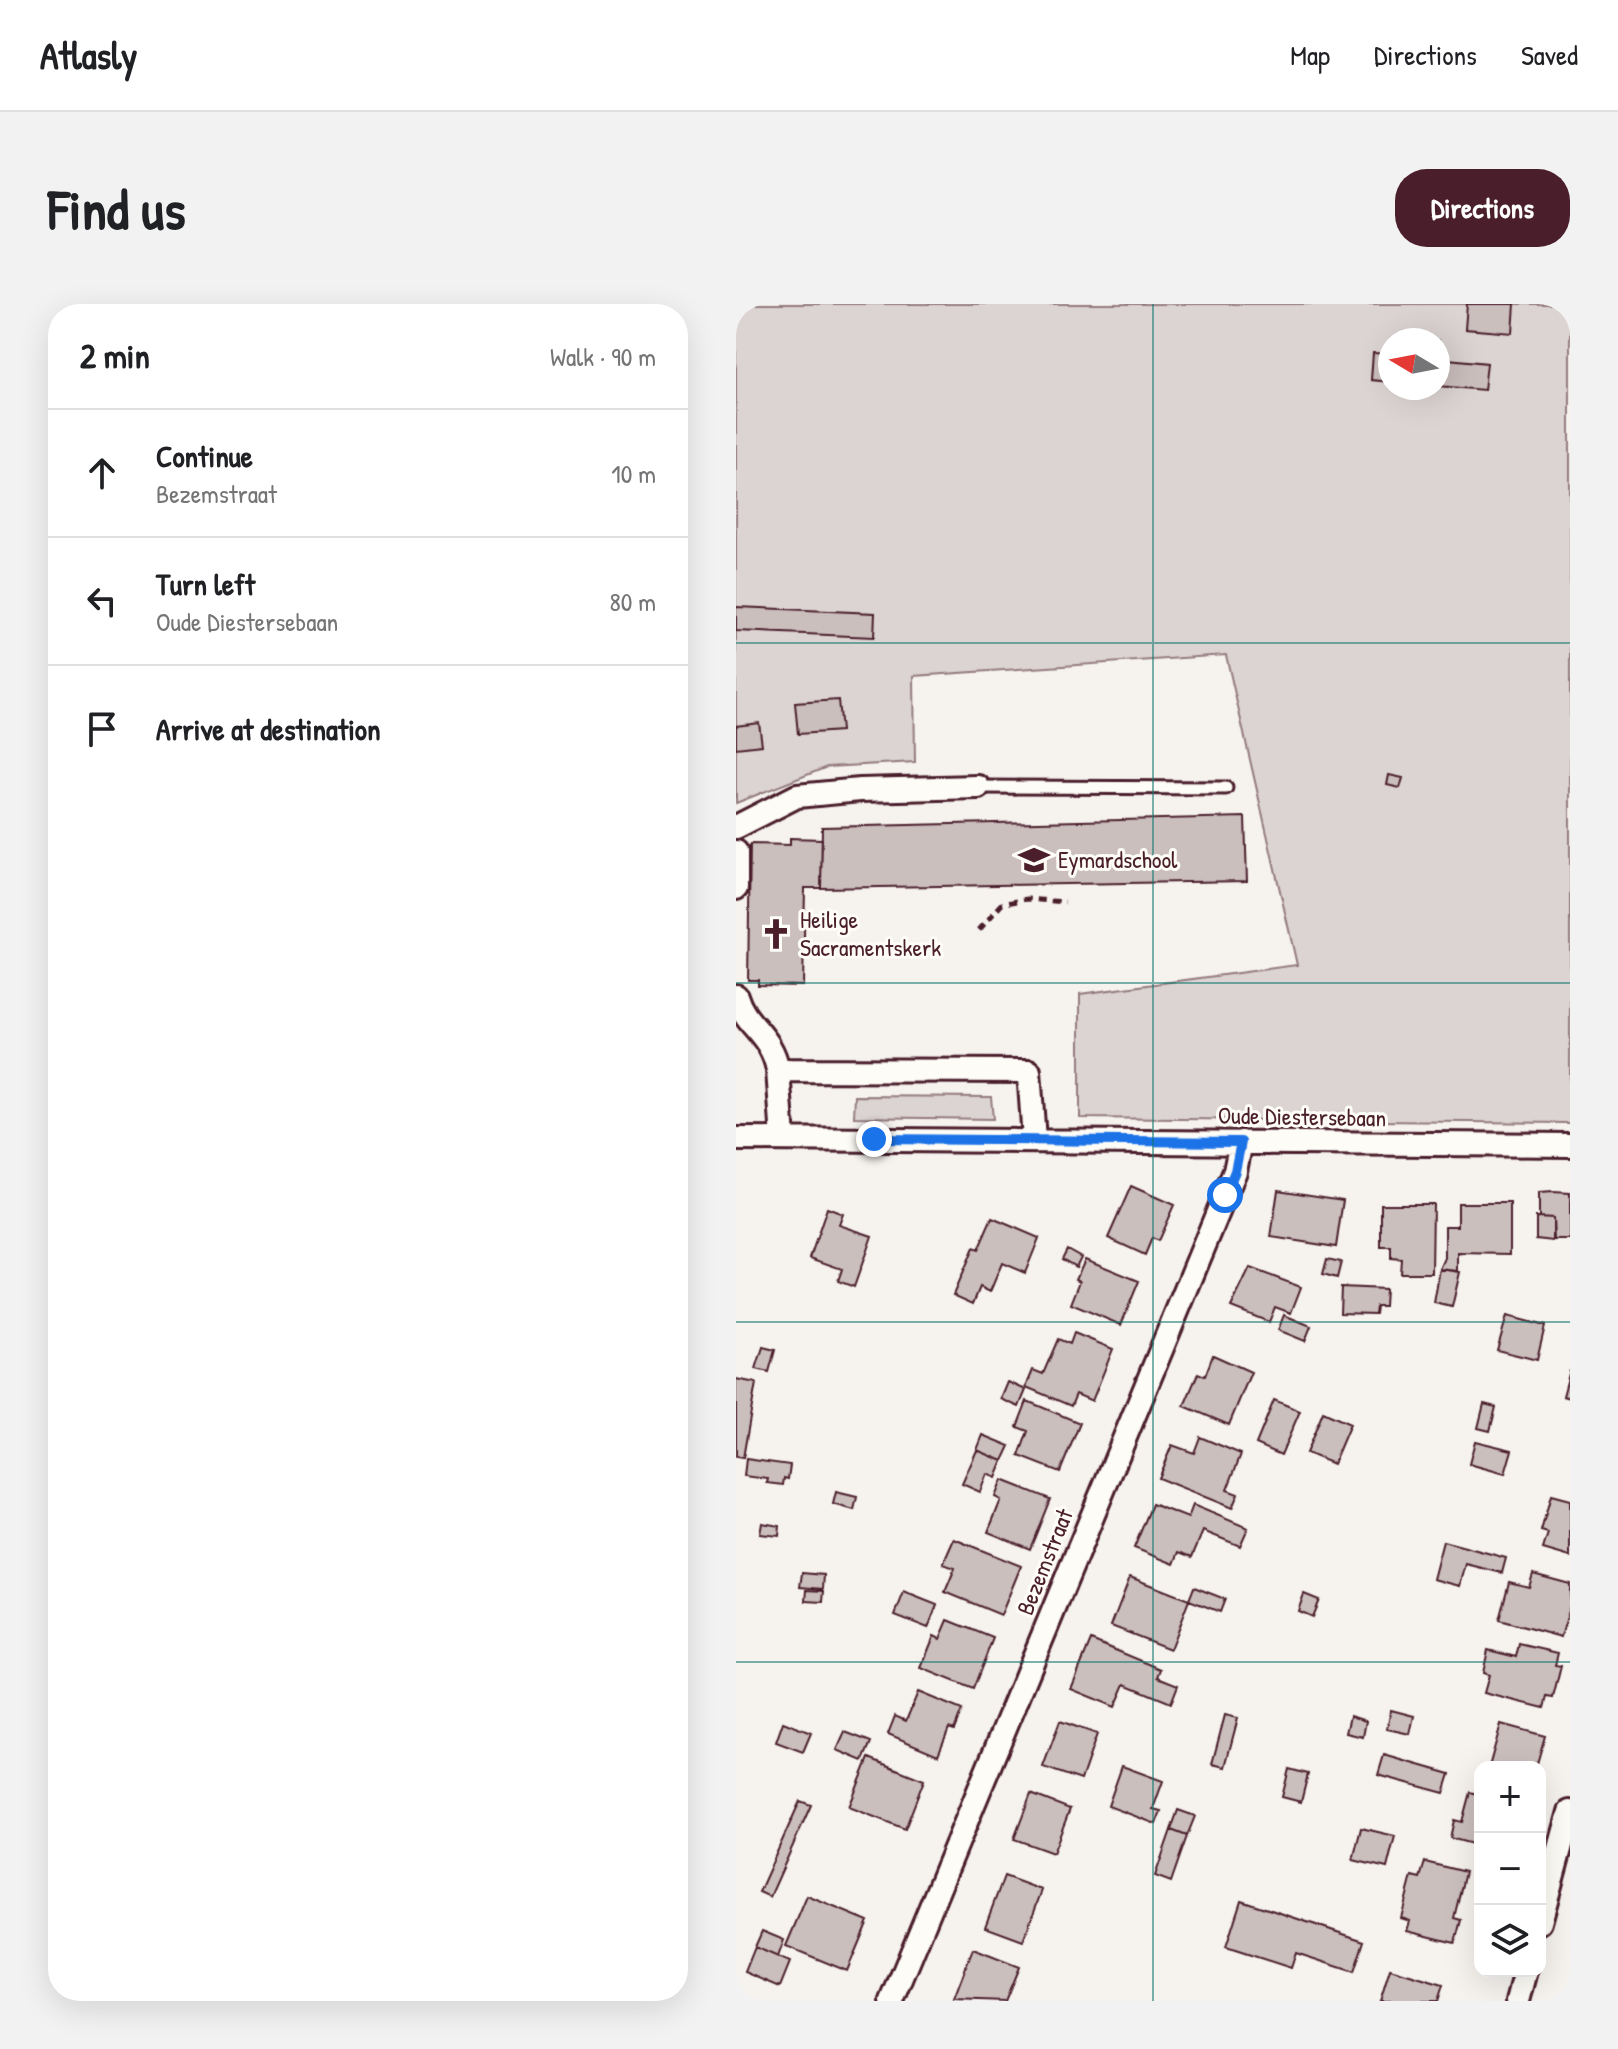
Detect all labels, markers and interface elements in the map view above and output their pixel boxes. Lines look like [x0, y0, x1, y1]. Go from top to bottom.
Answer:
text: Atlasly [40, 29, 137, 81]
text: Map [1290, 36, 1330, 74]
text: Directions [1374, 36, 1477, 74]
text: Saved [1521, 36, 1578, 74]
button: Directions [1395, 169, 1570, 247]
text: Find us [48, 171, 186, 246]
north arrow [1378, 328, 1450, 400]
text: 2 min [80, 333, 150, 379]
text: Walk · 90 m [550, 339, 656, 374]
text: Continue [156, 436, 253, 476]
icon: ahead [80, 451, 124, 495]
text: 10 m [611, 456, 656, 491]
text: Bezemstraat [156, 476, 277, 511]
text: Turn left [156, 564, 255, 604]
icon: left [80, 579, 124, 623]
text: 80 m [609, 584, 656, 619]
text: Oude Diestersebaan [156, 604, 338, 639]
icon: arrive [80, 707, 124, 751]
text: Arrive at destination [156, 709, 381, 749]
school or university icon: Eymardschool [1017, 843, 1051, 877]
place label: Eymardschool [1058, 843, 1178, 875]
place label: Heilige Sacramentskerk [800, 903, 941, 963]
church icon: Heilige Sacramentskerk [759, 917, 793, 951]
street label: Oude Diestersebaan [1218, 1099, 1386, 1133]
route end [856, 1121, 892, 1157]
route start [1207, 1177, 1243, 1213]
street label: Bezemstraat [1008, 1503, 1080, 1619]
map controls [1474, 1761, 1546, 1977]
button: + [1474, 1761, 1546, 1833]
button: − [1474, 1833, 1546, 1905]
button: layers [1474, 1905, 1546, 1977]

